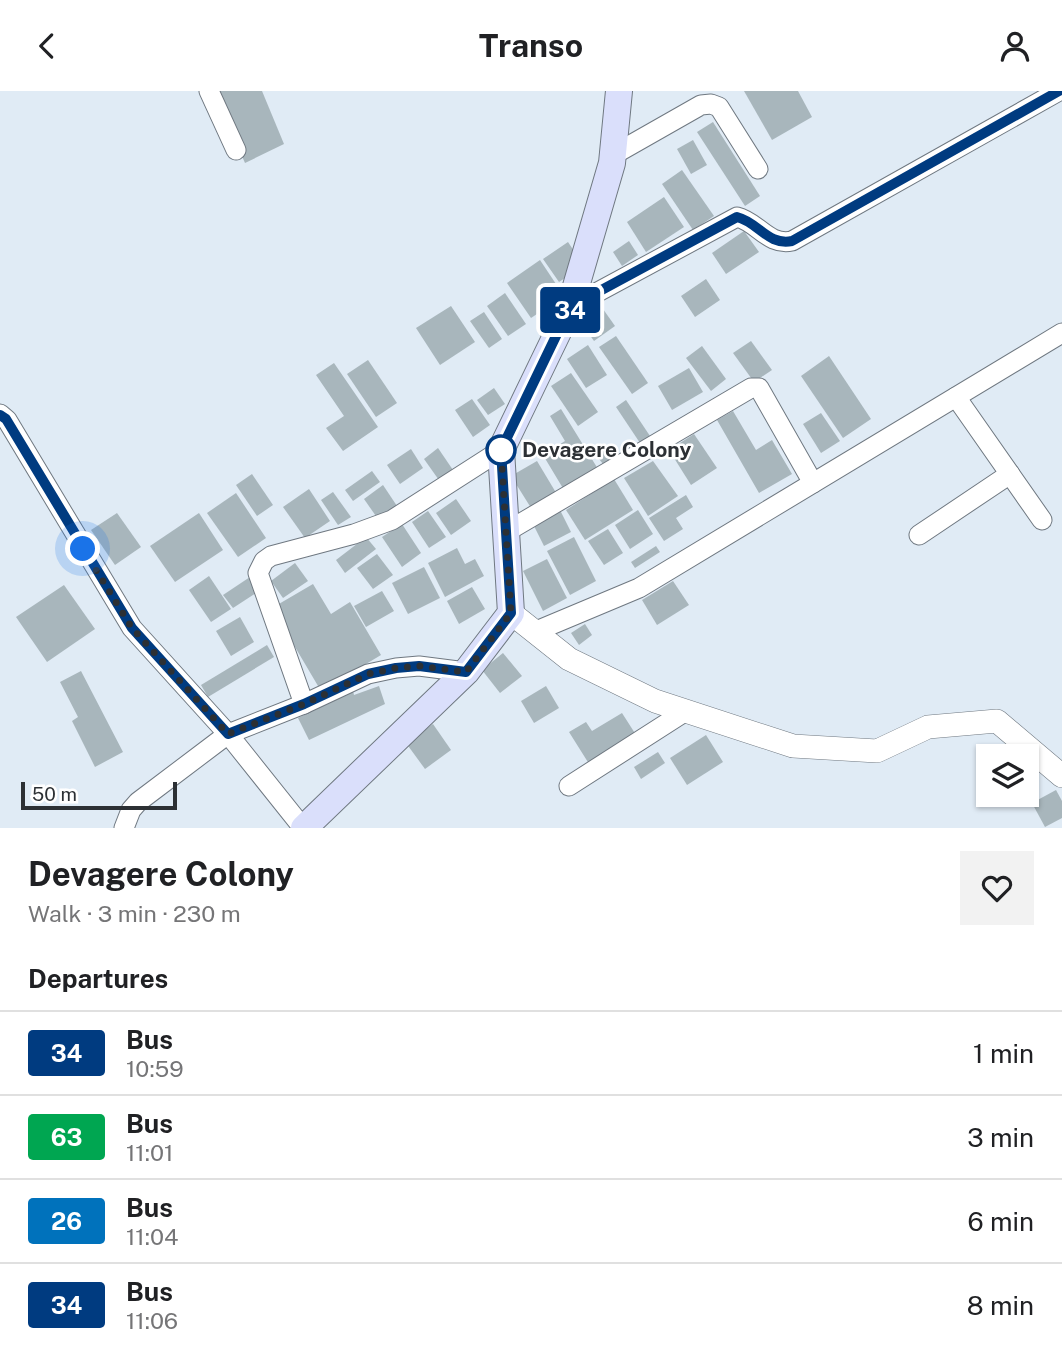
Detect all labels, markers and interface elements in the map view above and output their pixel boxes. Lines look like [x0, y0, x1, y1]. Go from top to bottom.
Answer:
icon: back [28, 27, 66, 65]
text: Transo [479, 27, 583, 64]
icon: person [996, 27, 1034, 65]
line badge: 34 [538, 287, 602, 333]
text: 34 [554, 296, 586, 324]
marker: Devagere Colony [486, 435, 516, 465]
place label: Devagere Colony [522, 437, 691, 462]
your location [65, 531, 100, 566]
map controls [976, 744, 1039, 807]
button: layers [976, 744, 1039, 807]
scale bar [21, 779, 177, 811]
text: 50 m [32, 783, 77, 805]
button: heart [960, 851, 1034, 925]
text: Devagere Colony [28, 855, 294, 893]
text: Walk · 3 min · 230 m [28, 900, 241, 927]
text: Departures [28, 963, 168, 994]
text: Bus [126, 1024, 173, 1055]
text: 1 min [973, 1038, 1034, 1069]
text: 34 [51, 1039, 82, 1067]
text: 10:59 [126, 1055, 184, 1082]
text: Bus [126, 1108, 173, 1139]
text: 3 min [967, 1122, 1034, 1153]
text: 63 [51, 1123, 82, 1151]
text: 11:01 [126, 1139, 173, 1166]
text: Bus [126, 1192, 173, 1223]
text: 6 min [967, 1206, 1034, 1237]
text: 26 [51, 1207, 82, 1235]
text: 11:04 [126, 1223, 178, 1250]
text: Bus [126, 1276, 173, 1307]
text: 8 min [967, 1290, 1034, 1321]
text: 34 [51, 1291, 82, 1319]
text: 11:06 [126, 1307, 178, 1334]

